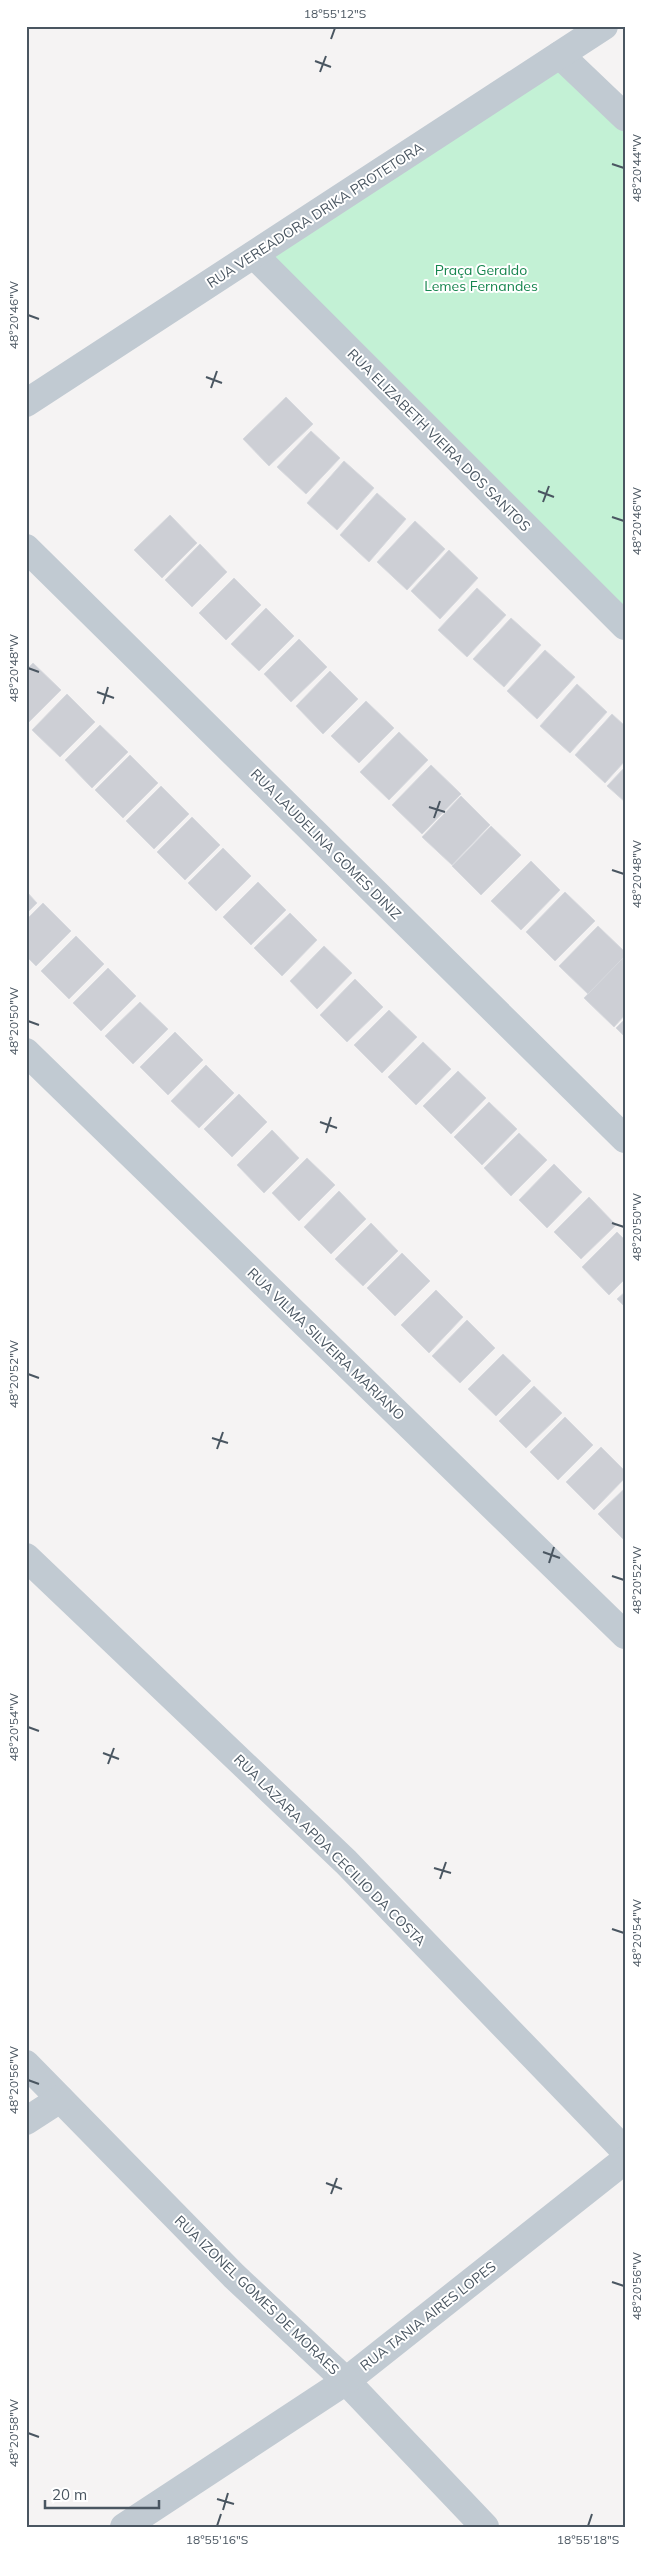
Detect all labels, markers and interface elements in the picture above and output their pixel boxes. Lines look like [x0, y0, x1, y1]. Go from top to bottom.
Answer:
text: 18°55'12"S [304, 6, 366, 21]
text: 48°20'44"W [629, 134, 644, 202]
street label: RUA VEREADORA DRIKA PROTETORA [203, 138, 427, 292]
park label: Praça Geraldo Lemes Fernandes [424, 261, 538, 295]
text: 48°20'46"W [6, 281, 21, 349]
street label: RUA ELIZABETH VIEIRA DOS SANTOS [344, 345, 534, 535]
text: 48°20'46"W [629, 487, 644, 555]
text: 48°20'48"W [6, 634, 21, 702]
street label: RUA LAUDELINA GOMES DINIZ [247, 765, 405, 923]
text: 48°20'48"W [629, 840, 644, 908]
text: 48°20'50"W [6, 987, 21, 1055]
text: 48°20'50"W [629, 1193, 644, 1261]
street label: RUA VILMA SILVEIRA MARIANO [244, 1264, 408, 1424]
text: 48°20'52"W [6, 1340, 21, 1408]
text: 48°20'52"W [629, 1546, 644, 1614]
text: 48°20'54"W [6, 1693, 21, 1761]
street label: RUA LAZARA APDA CECILIO DA COSTA [230, 1750, 430, 1950]
text: 48°20'54"W [629, 1899, 644, 1967]
text: 48°20'56"W [6, 2046, 21, 2114]
street label: RUA IZONEL GOMES DE MORAES [171, 2212, 343, 2379]
text: 48°20'56"W [629, 2252, 644, 2320]
street label: RUA TANIA AIRES LOPES [356, 2257, 500, 2375]
text: 48°20'58"W [6, 2399, 21, 2467]
scale bar [45, 2478, 159, 2510]
text: 20 m [52, 2485, 87, 2504]
text: 18°55'16"S [186, 2532, 248, 2547]
text: 18°55'18"S [557, 2532, 619, 2547]

